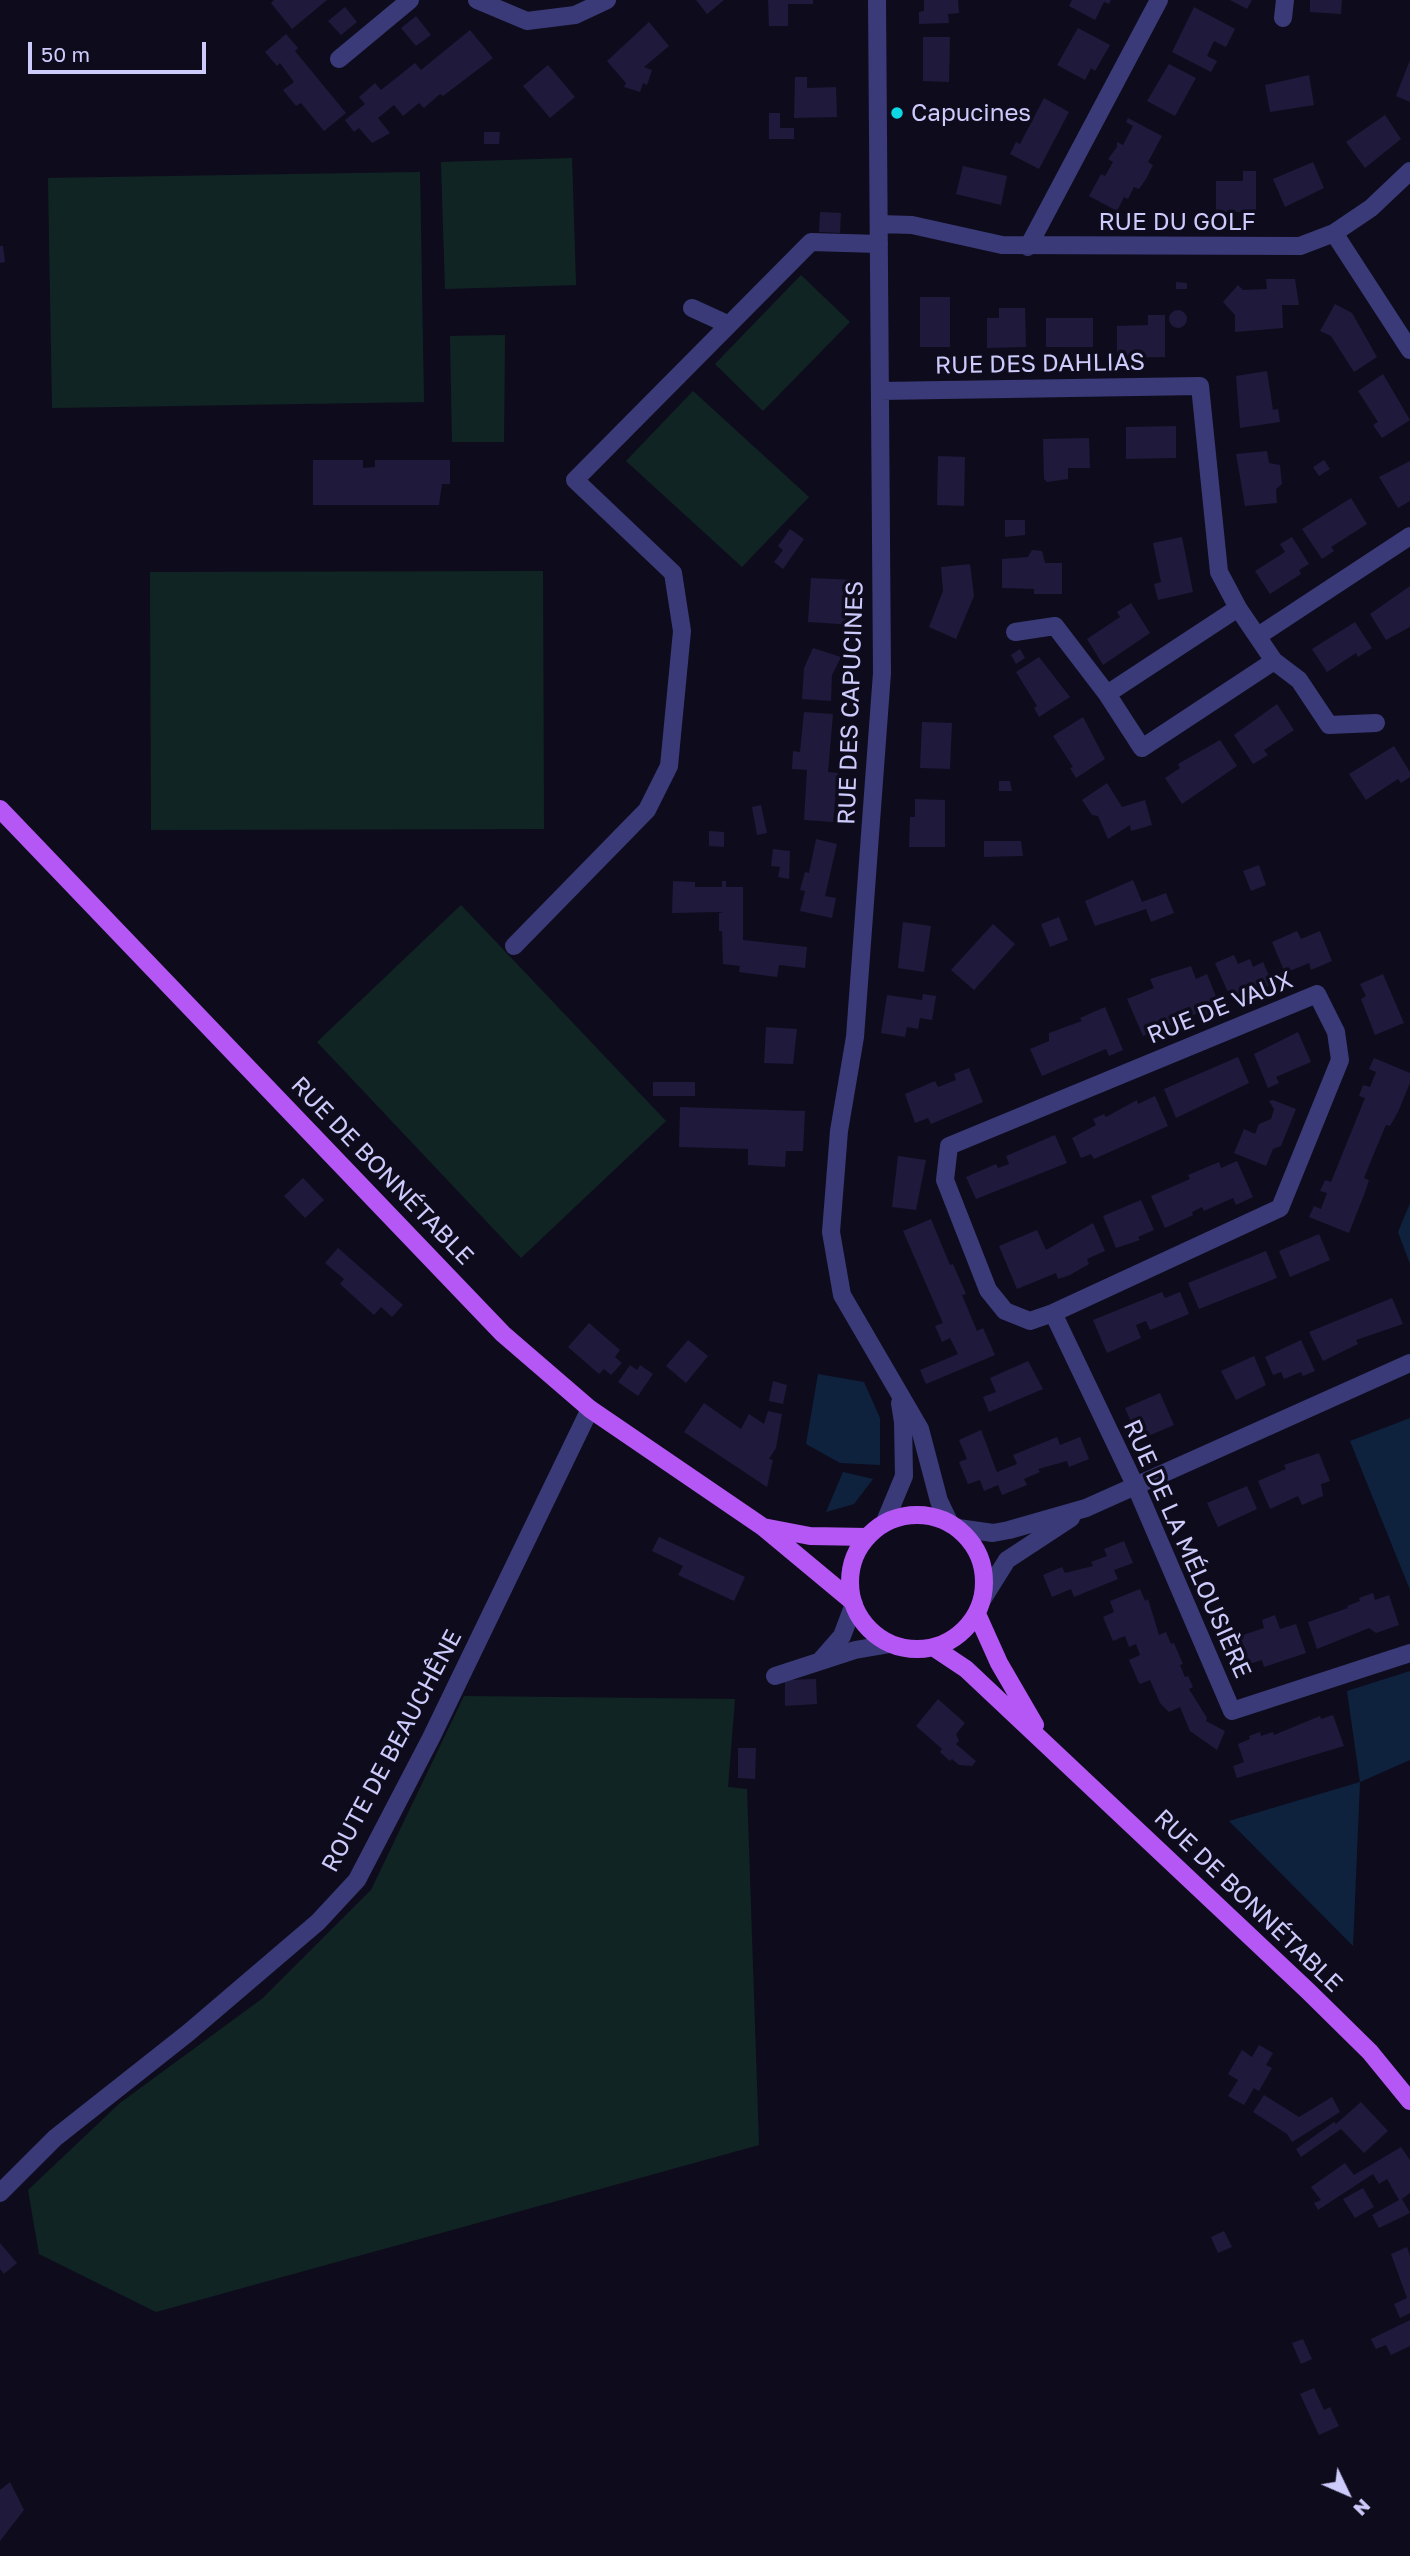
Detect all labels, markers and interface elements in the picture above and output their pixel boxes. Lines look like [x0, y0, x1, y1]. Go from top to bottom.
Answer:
scale bar [32, 28, 210, 72]
text: 50 m [41, 41, 90, 67]
place label: Capucines [911, 99, 1031, 127]
marker: Capucines [889, 105, 905, 121]
street label: RUE DU GOLF [1098, 208, 1256, 236]
street label: RUE DES DAHLIAS [935, 348, 1145, 380]
street label: RUE DES CAPUCINES [832, 580, 870, 826]
street label: RUE DE VAUX [1143, 966, 1297, 1050]
street label: RUE DE BONNÉTABLE [285, 1071, 479, 1271]
street label: RUE DE LA MÉLOUSIÈRE [1117, 1415, 1257, 1683]
street label: ROUTE DE BEAUCHÊNE [316, 1625, 468, 1877]
street label: RUE DE BONNÉTABLE [1148, 1804, 1348, 1998]
north arrow [1312, 2458, 1382, 2528]
text: N [1349, 2495, 1376, 2521]

